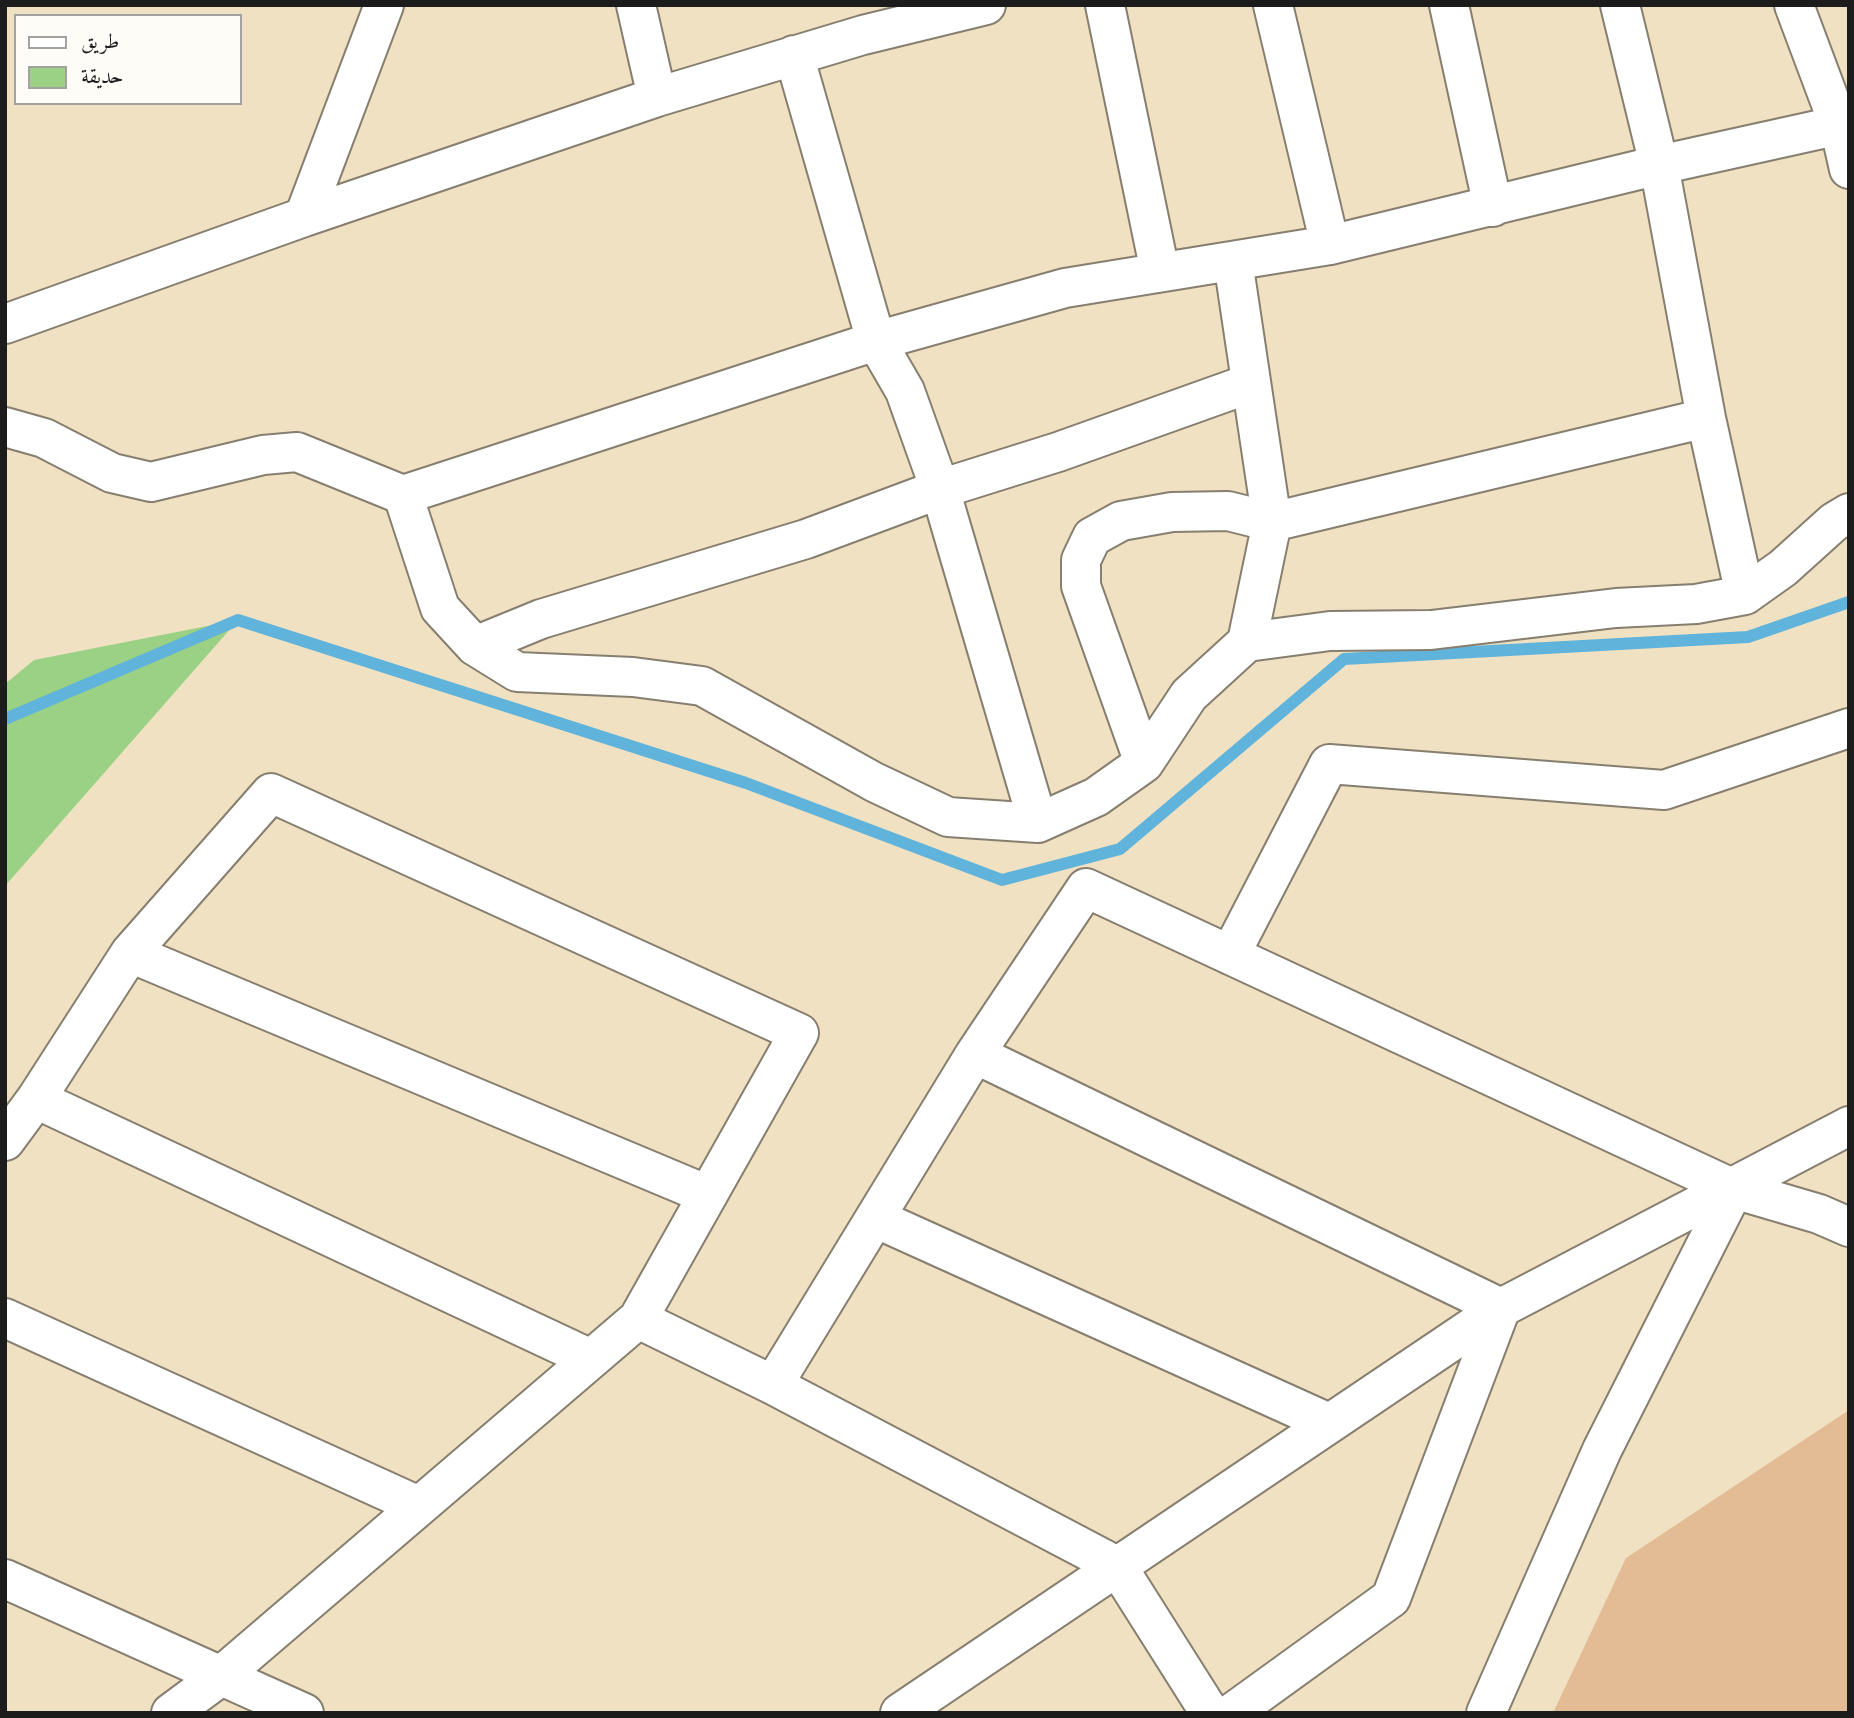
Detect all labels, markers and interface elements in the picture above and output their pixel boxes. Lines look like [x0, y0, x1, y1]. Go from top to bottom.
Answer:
legend [14, 14, 242, 105]
text: طريق [81, 27, 119, 54]
text: حديقة [81, 62, 124, 89]

